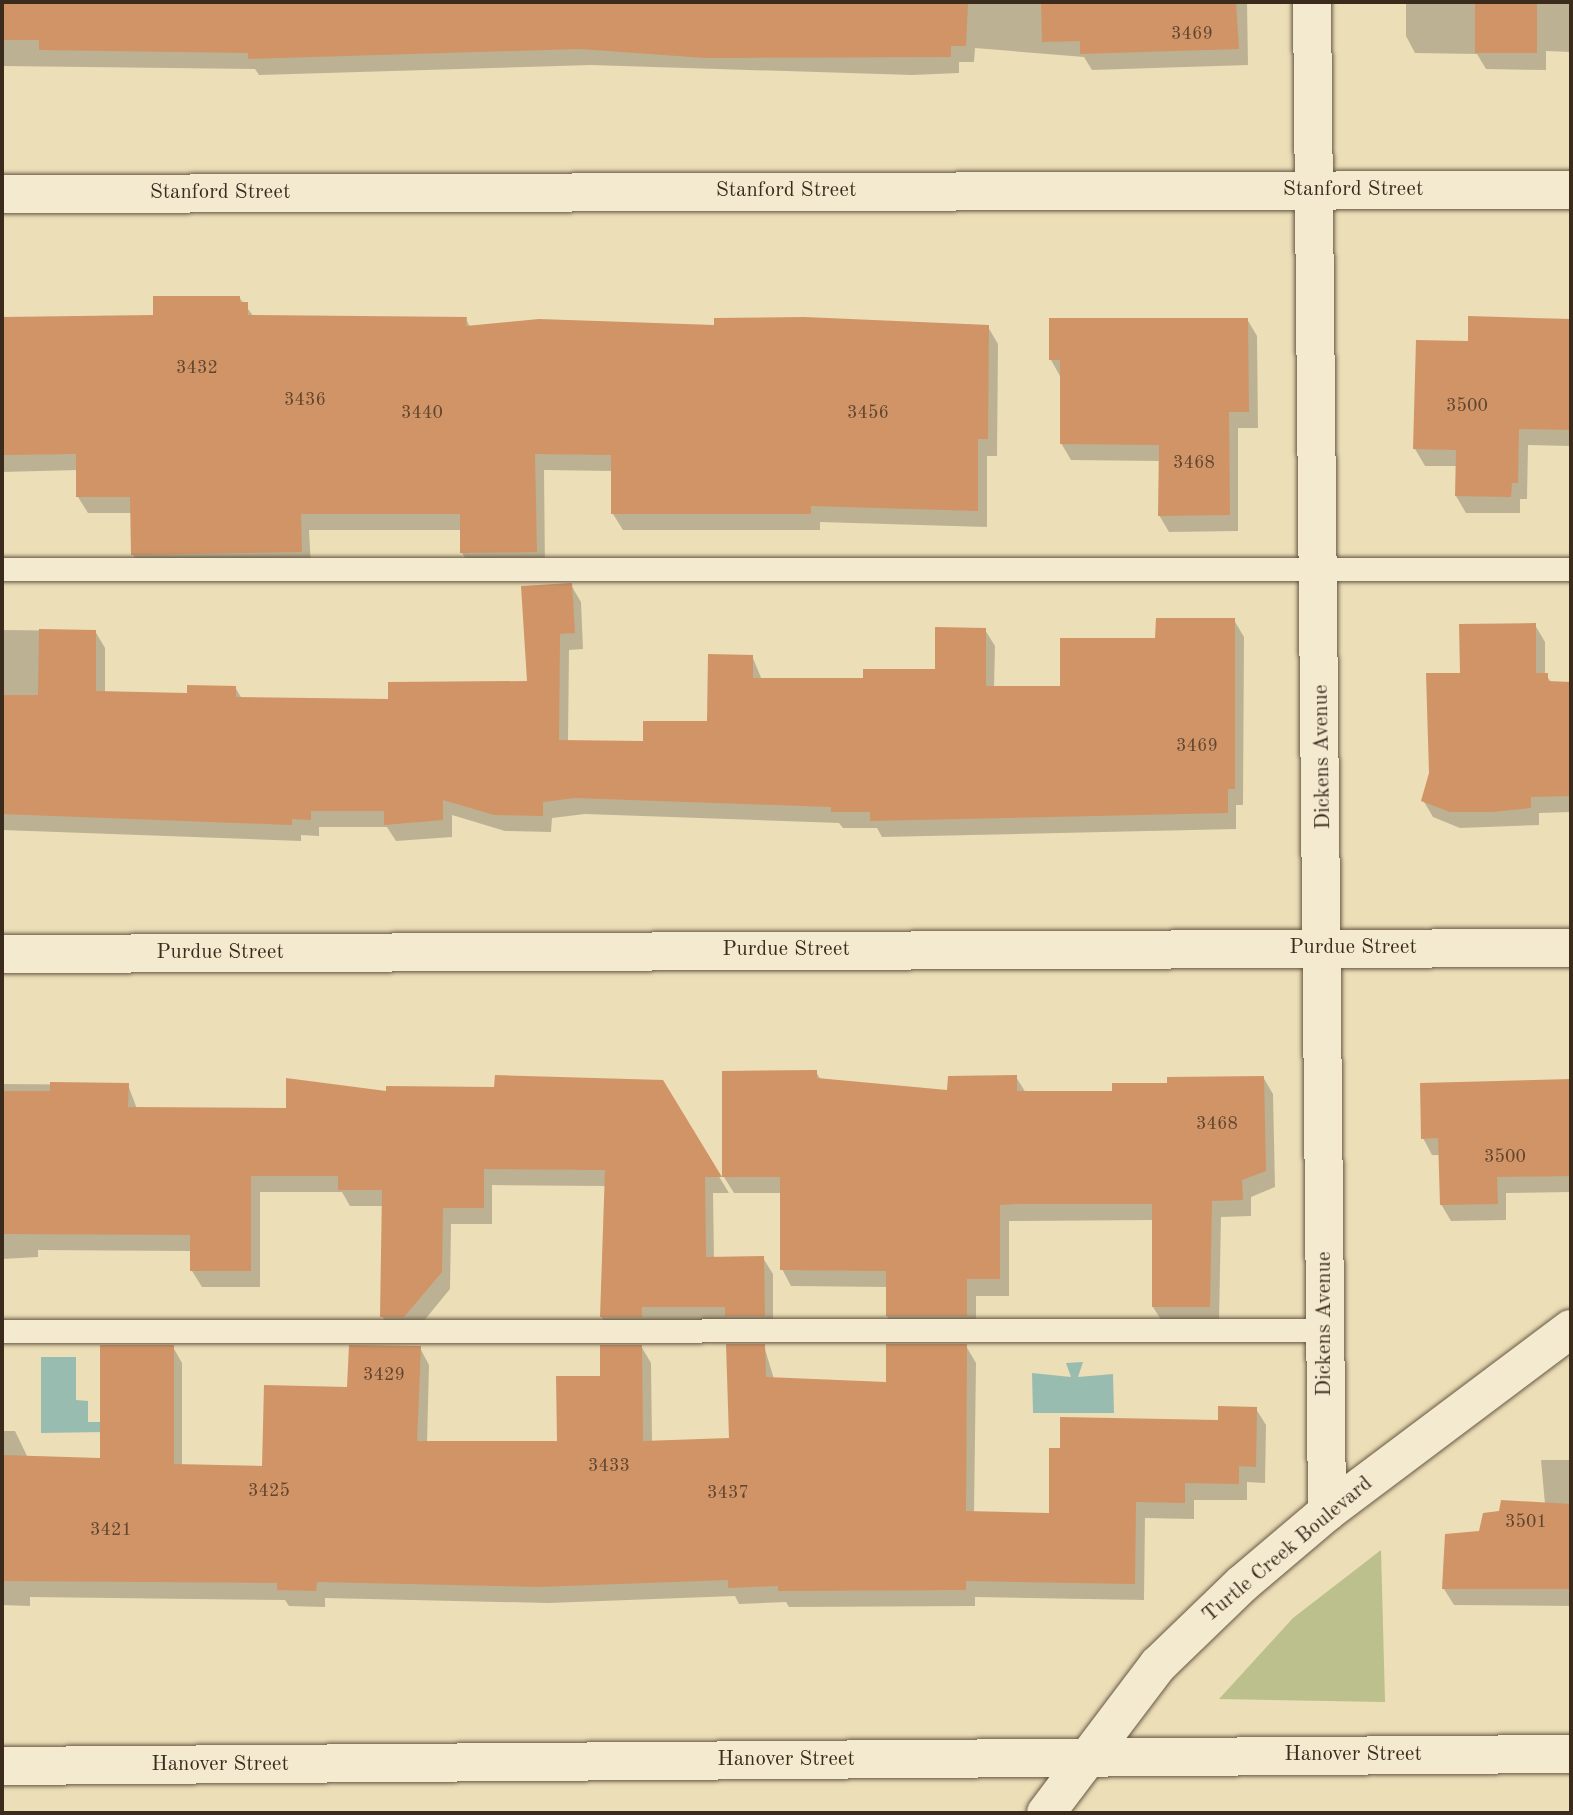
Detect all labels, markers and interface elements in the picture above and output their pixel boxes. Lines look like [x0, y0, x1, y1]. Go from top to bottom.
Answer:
house number: 3469 [1171, 23, 1213, 45]
street label: Stanford Street [1283, 177, 1423, 203]
street label: Stanford Street [716, 178, 856, 204]
street label: Stanford Street [150, 180, 290, 206]
house number: 3432 [176, 357, 218, 379]
house number: 3436 [284, 389, 326, 411]
house number: 3500 [1446, 395, 1488, 417]
house number: 3440 [401, 402, 443, 424]
house number: 3456 [847, 402, 889, 424]
house number: 3468 [1173, 452, 1215, 474]
street label: Dickens Avenue [1309, 684, 1337, 830]
house number: 3469 [1176, 735, 1218, 757]
street label: Purdue Street [1289, 935, 1417, 961]
street label: Purdue Street [722, 937, 850, 963]
street label: Purdue Street [156, 940, 284, 966]
house number: 3468 [1196, 1113, 1238, 1135]
house number: 3500 [1484, 1146, 1526, 1168]
street label: Dickens Avenue [1312, 1252, 1338, 1396]
house number: 3429 [363, 1364, 405, 1386]
house number: 3433 [588, 1455, 630, 1477]
street label: Turtle Creek Boulevard [1198, 1472, 1378, 1628]
house number: 3425 [248, 1480, 290, 1502]
house number: 3437 [707, 1482, 749, 1504]
house number: 3501 [1505, 1511, 1547, 1533]
house number: 3421 [90, 1519, 132, 1541]
street label: Hanover Street [1284, 1742, 1422, 1768]
street label: Hanover Street [717, 1747, 855, 1773]
street label: Hanover Street [151, 1752, 289, 1778]

